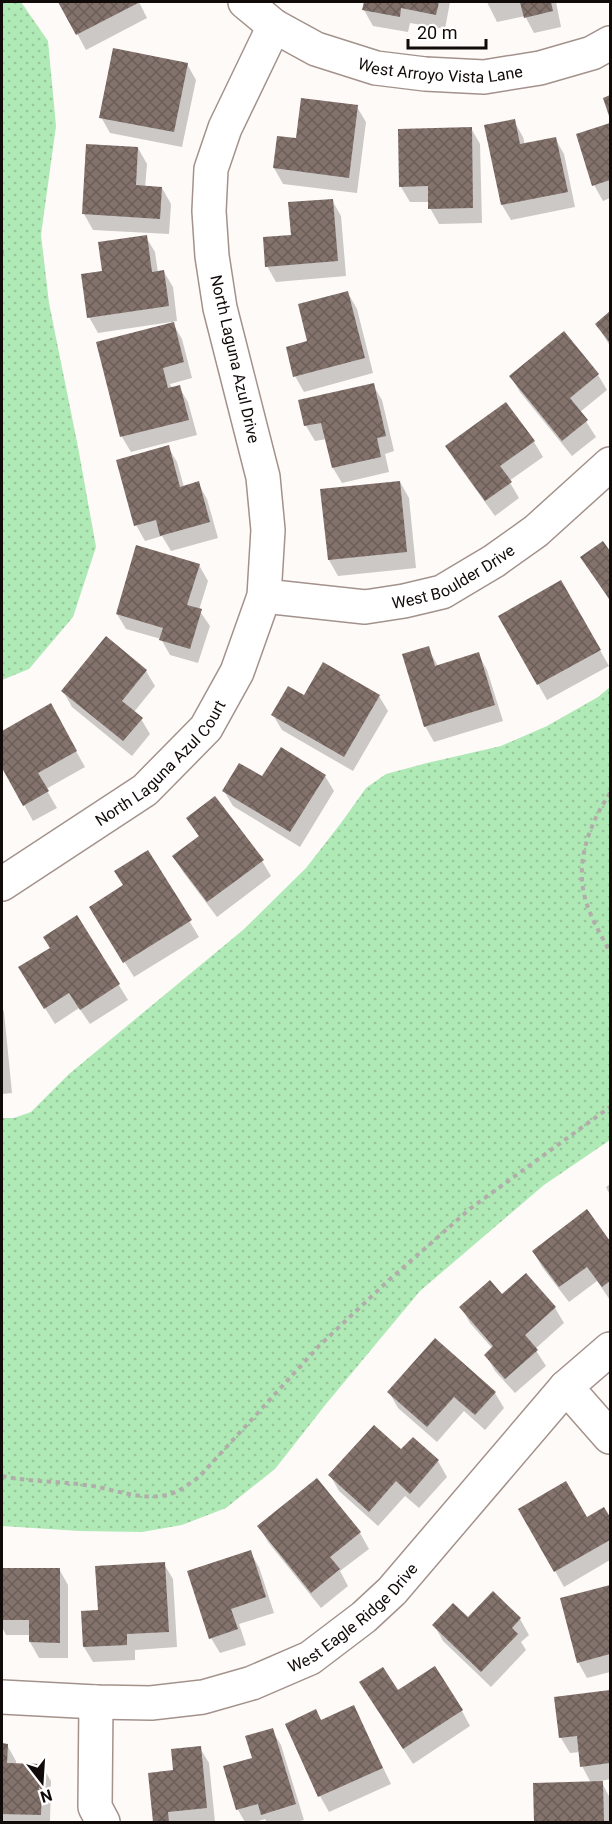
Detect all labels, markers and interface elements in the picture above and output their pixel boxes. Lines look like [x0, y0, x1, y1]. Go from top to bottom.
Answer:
scale bar [408, 12, 486, 50]
text: 20 m [417, 22, 457, 43]
street label: West Arroyo Vista Lane [356, 53, 524, 86]
street label: North Laguna Azul Drive [206, 273, 264, 445]
street label: West Boulder Drive [390, 540, 518, 612]
street label: North Laguna Azul Court [91, 697, 229, 830]
street label: West Eagle Ridge Drive [285, 1559, 421, 1676]
north arrow [12, 1752, 72, 1812]
text: N [38, 1785, 54, 1807]

